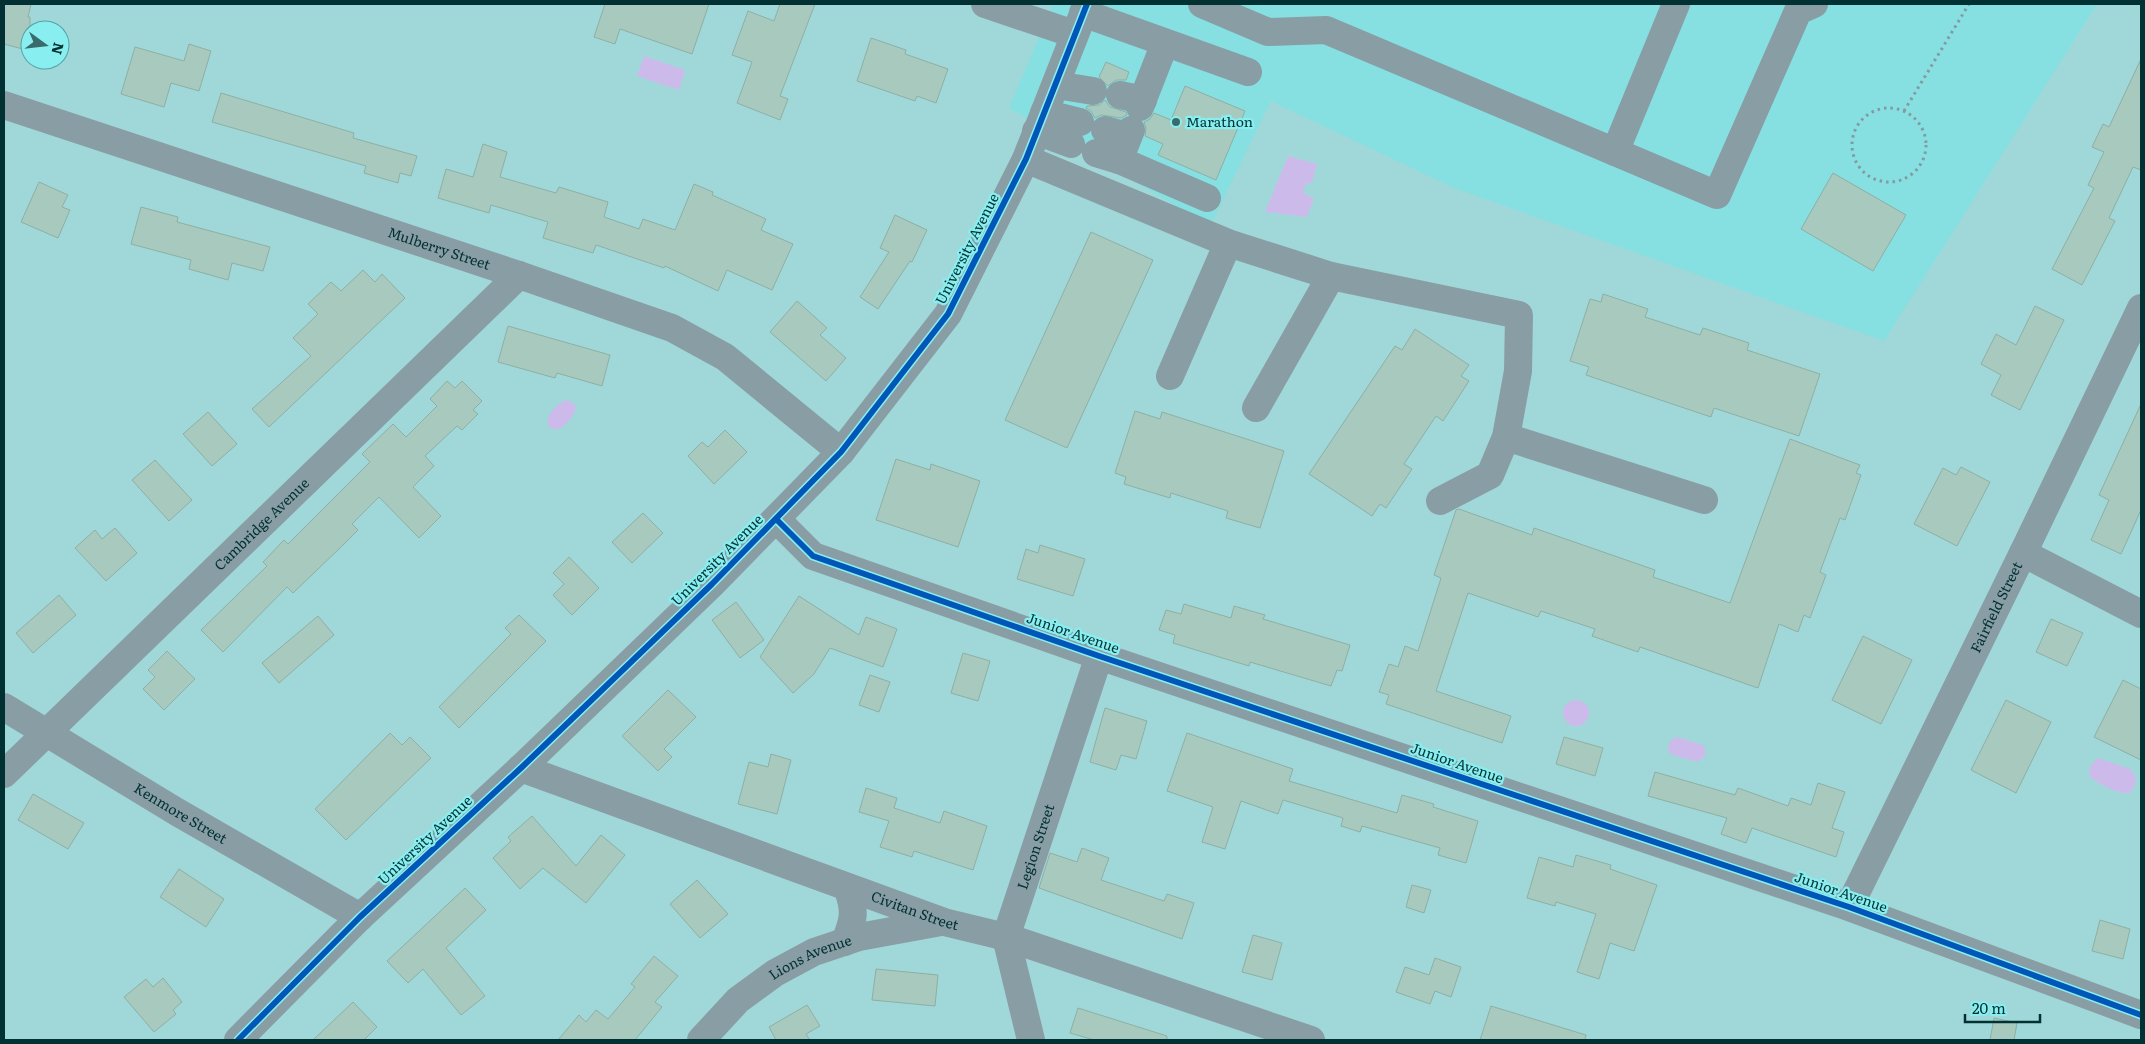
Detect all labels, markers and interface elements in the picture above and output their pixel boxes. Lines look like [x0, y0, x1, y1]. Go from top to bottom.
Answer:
north arrow [20, 20, 70, 70]
text: N [47, 40, 70, 57]
place label: Marathon [1186, 111, 1253, 131]
marker: Marathon [1170, 116, 1182, 128]
street label: University Avenue [929, 189, 1003, 308]
street label: Mulberry Street [385, 221, 493, 274]
street label: Cambridge Avenue [209, 473, 313, 574]
street label: University Avenue [666, 509, 767, 610]
street label: Fairfield Street [1965, 558, 2026, 656]
street label: Junior Avenue [1024, 607, 1122, 657]
street label: Junior Avenue [1408, 737, 1506, 787]
street label: Kenmore Street [131, 777, 231, 848]
street label: University Avenue [373, 790, 476, 888]
street label: Legion Street [1011, 801, 1058, 892]
street label: Junior Avenue [1792, 866, 1890, 916]
street label: Civitan Street [869, 885, 961, 934]
street label: Lions Avenue [764, 929, 854, 984]
scale bar [1965, 992, 2040, 1024]
text: 20 m [1972, 996, 2006, 1019]

